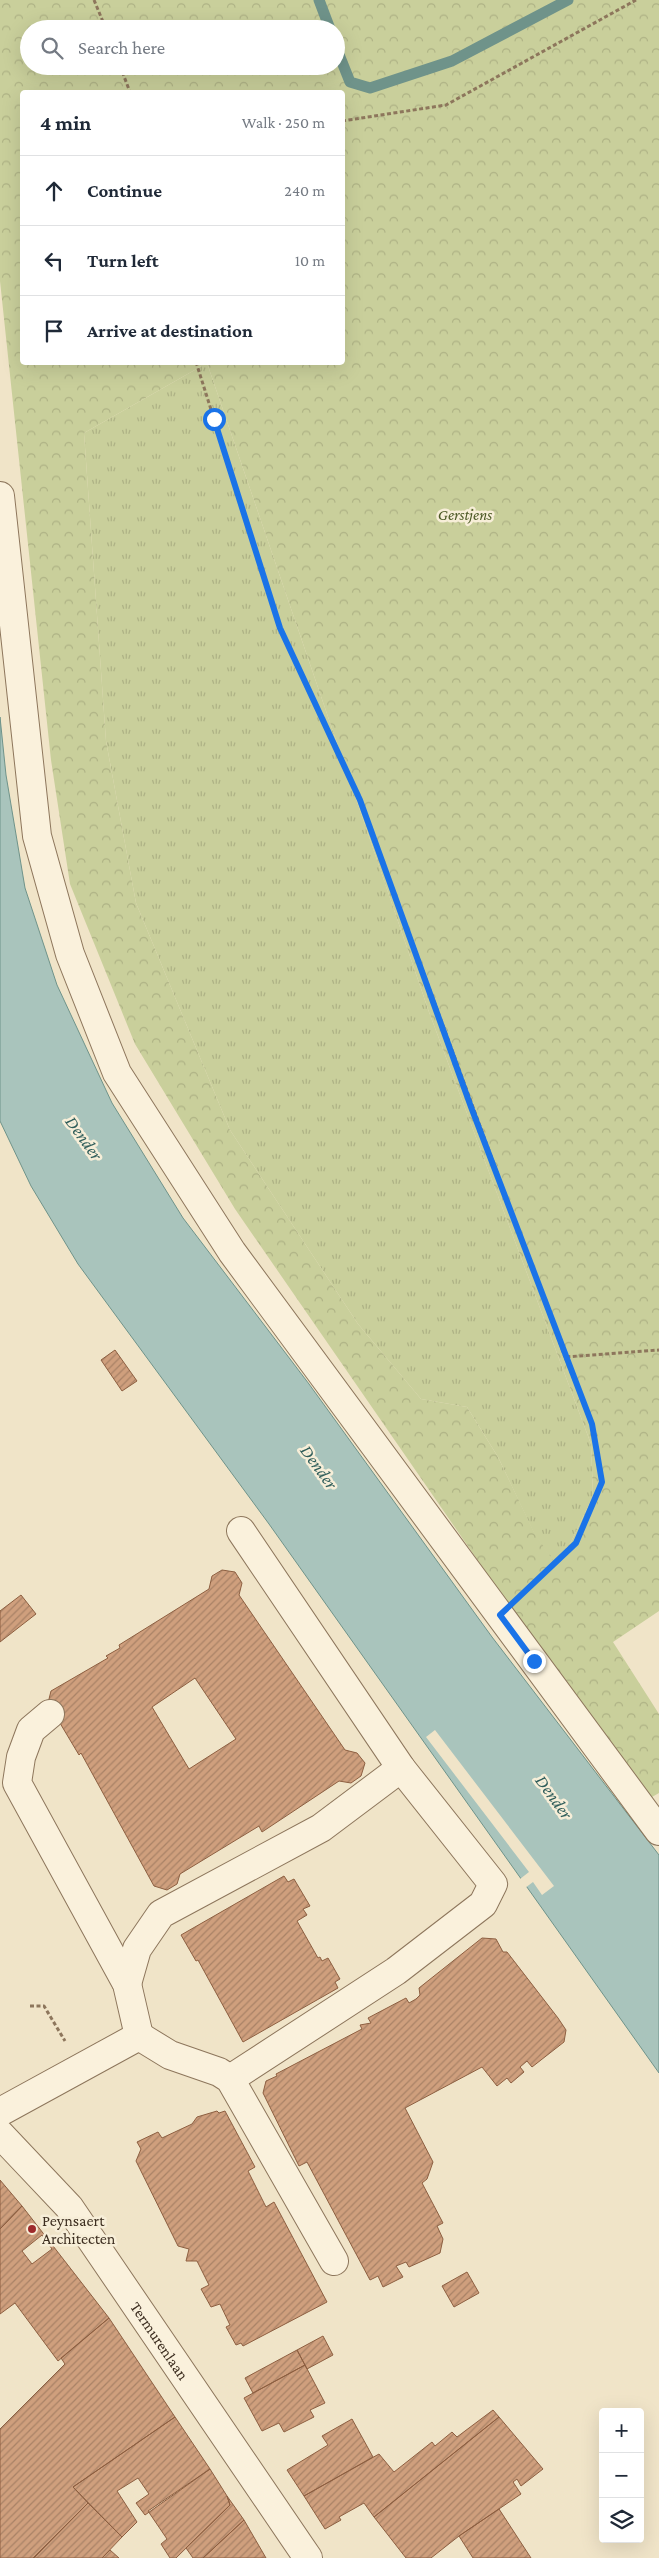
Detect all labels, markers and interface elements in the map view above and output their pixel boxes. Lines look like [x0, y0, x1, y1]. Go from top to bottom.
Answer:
search box [20, 20, 345, 75]
icon: search [38, 34, 66, 62]
text: Search here [78, 37, 165, 58]
text: 4 min [40, 111, 91, 135]
text: Walk · 250 m [242, 114, 325, 131]
icon: ahead [40, 177, 68, 205]
text: Continue [87, 180, 162, 201]
text: 240 m [284, 182, 325, 199]
icon: left [40, 247, 68, 275]
text: Turn left [87, 250, 159, 271]
text: 10 m [295, 252, 325, 269]
icon: arrive [40, 317, 68, 345]
text: Arrive at destination [87, 320, 253, 341]
route start [203, 408, 226, 431]
park label: Gerstjens [438, 506, 492, 524]
water label: Dender [61, 1112, 107, 1164]
water label: Dender [296, 1441, 342, 1493]
route end [523, 1650, 546, 1673]
water label: Dender [531, 1771, 577, 1823]
place label: Peynsaert Architecten [42, 2212, 116, 2247]
marker: Peynsaert Architecten [26, 2223, 38, 2235]
street label: Termurenlaan [127, 2298, 193, 2383]
map controls [599, 2408, 644, 2543]
button: + [599, 2408, 644, 2453]
button: − [599, 2453, 644, 2498]
button: layers [599, 2498, 644, 2543]

